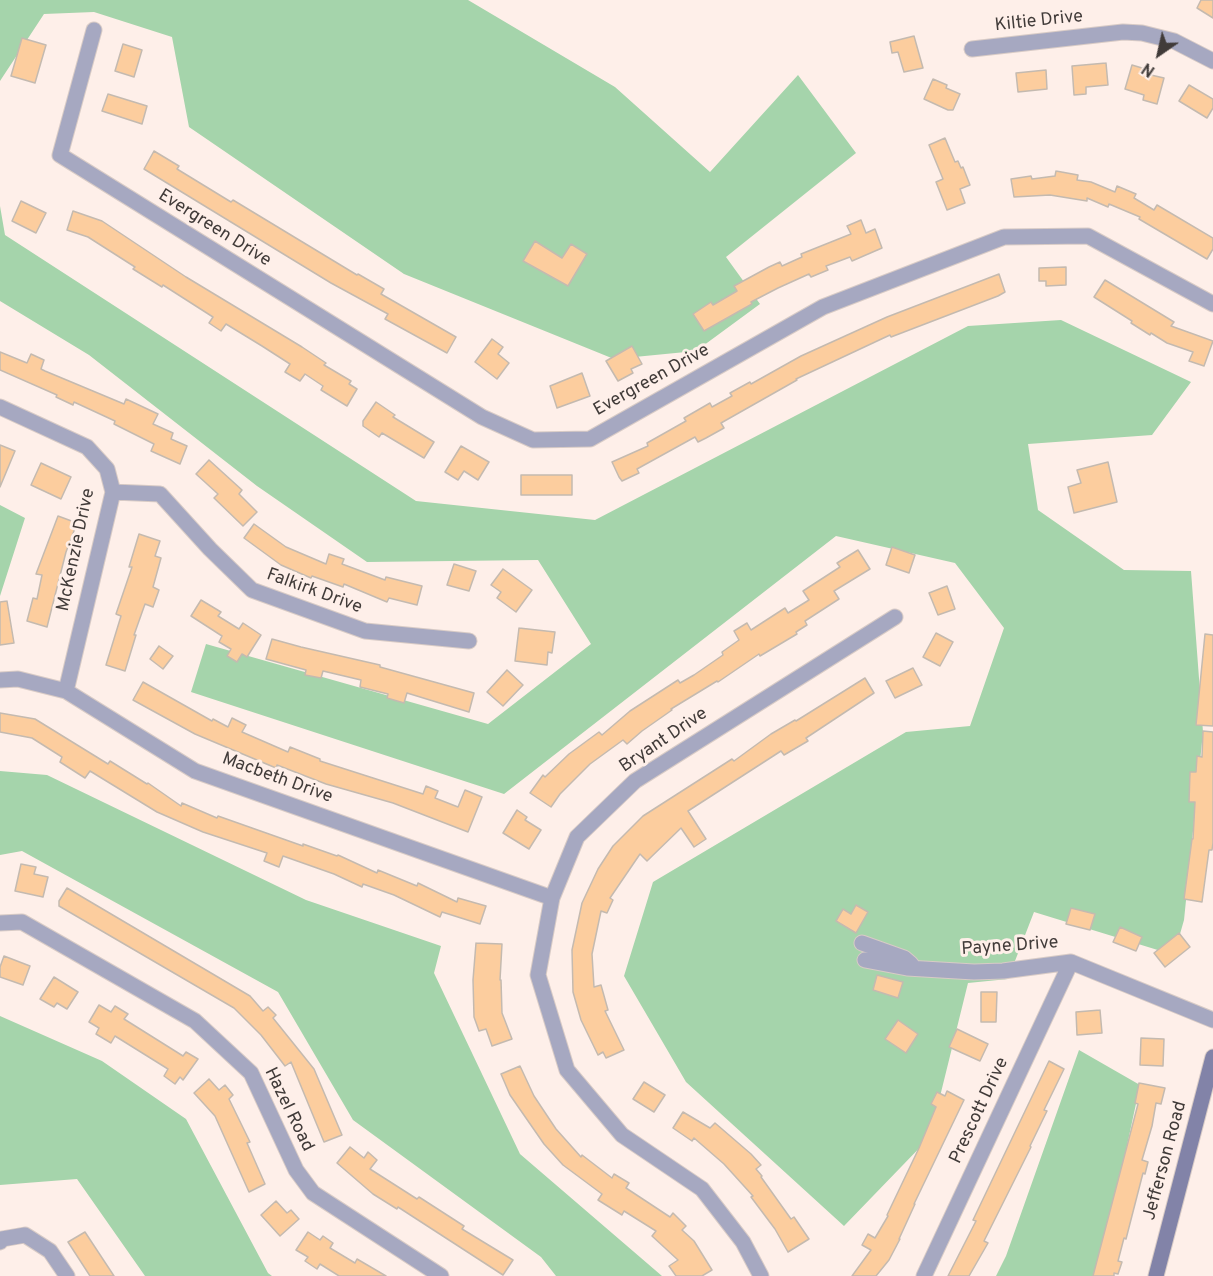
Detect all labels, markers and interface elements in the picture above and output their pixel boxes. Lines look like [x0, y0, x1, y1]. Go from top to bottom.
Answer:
street label: Kiltie Drive [994, 7, 1084, 37]
north arrow [1129, 24, 1189, 84]
text: N [1139, 57, 1159, 80]
street label: Evergreen Drive [154, 186, 274, 272]
street label: Evergreen Drive [590, 340, 714, 422]
street label: McKenzie Drive [53, 487, 101, 613]
street label: Falkirk Drive [263, 565, 365, 619]
street label: Bryant Drive [616, 704, 712, 778]
street label: Macbeth Drive [219, 749, 335, 809]
street label: Payne Drive [961, 933, 1059, 961]
street label: Prescott Drive [946, 1054, 1014, 1168]
street label: Hazel Road [258, 1064, 318, 1156]
street label: Jefferson Road [1140, 1099, 1192, 1223]

